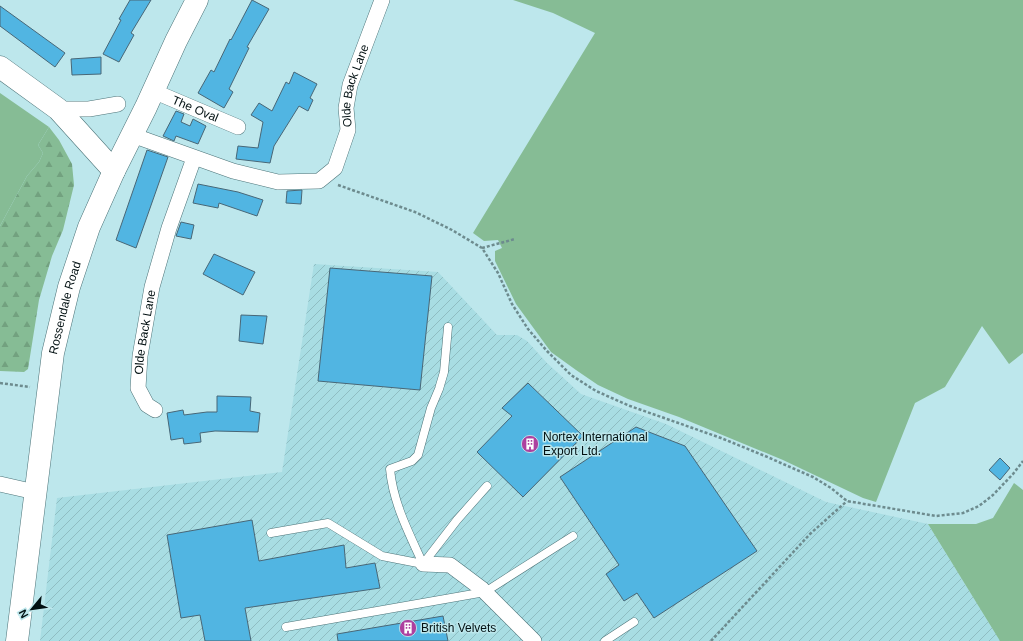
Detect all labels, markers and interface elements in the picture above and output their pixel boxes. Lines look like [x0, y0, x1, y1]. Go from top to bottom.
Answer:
street label: Olde Back Lane [339, 42, 372, 128]
street label: The Oval [170, 93, 221, 125]
street label: Rossendale Road [46, 260, 84, 356]
street label: Olde Back Lane [132, 288, 158, 375]
place label: Nortex International Export Ltd. [543, 430, 648, 458]
building icon: Nortex International Export Ltd. [520, 434, 540, 454]
north arrow [12, 589, 52, 629]
text: N [16, 607, 30, 620]
building icon: British Velvets [398, 618, 418, 638]
place label: British Velvets [421, 621, 496, 635]

